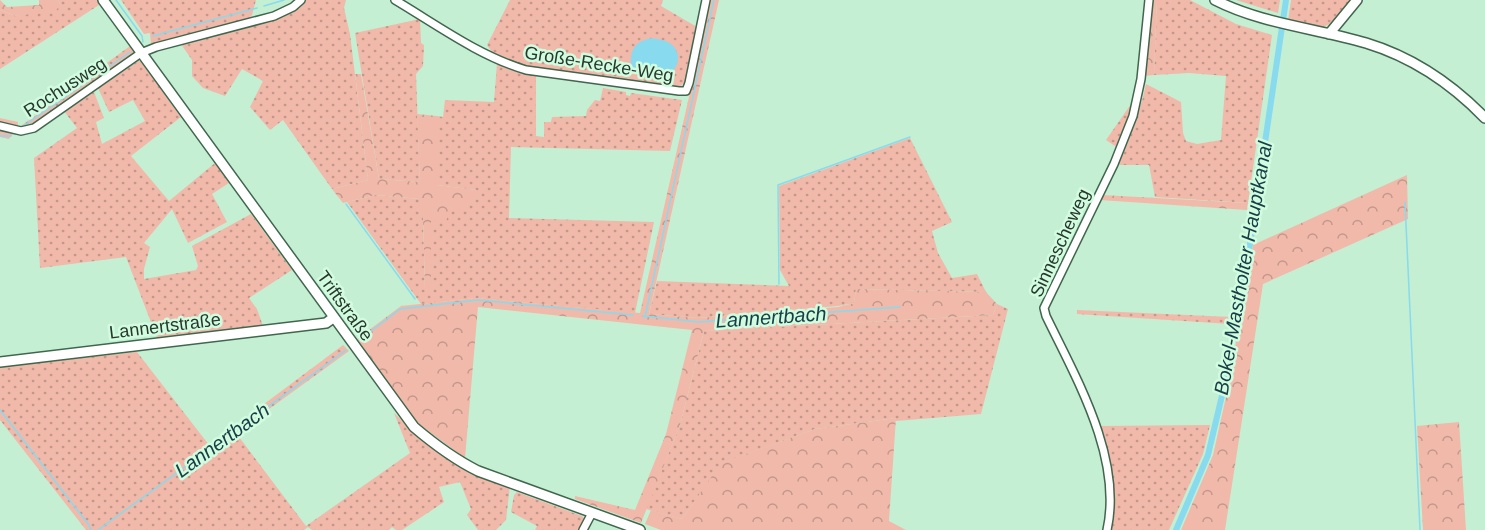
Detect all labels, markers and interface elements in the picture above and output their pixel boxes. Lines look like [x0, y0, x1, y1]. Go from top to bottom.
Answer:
street label: Große-Recke-Weg [523, 42, 675, 86]
street label: Rochusweg [20, 53, 110, 121]
water label: Bokel-Mastholter Hauptkanal [1210, 139, 1276, 396]
street label: Sinnescheweg [1026, 186, 1094, 300]
street label: Triftstraße [313, 267, 377, 345]
water label: Lannertbach [715, 302, 827, 332]
street label: Lannertstraße [108, 309, 222, 343]
water label: Lannertbach [171, 398, 273, 482]

